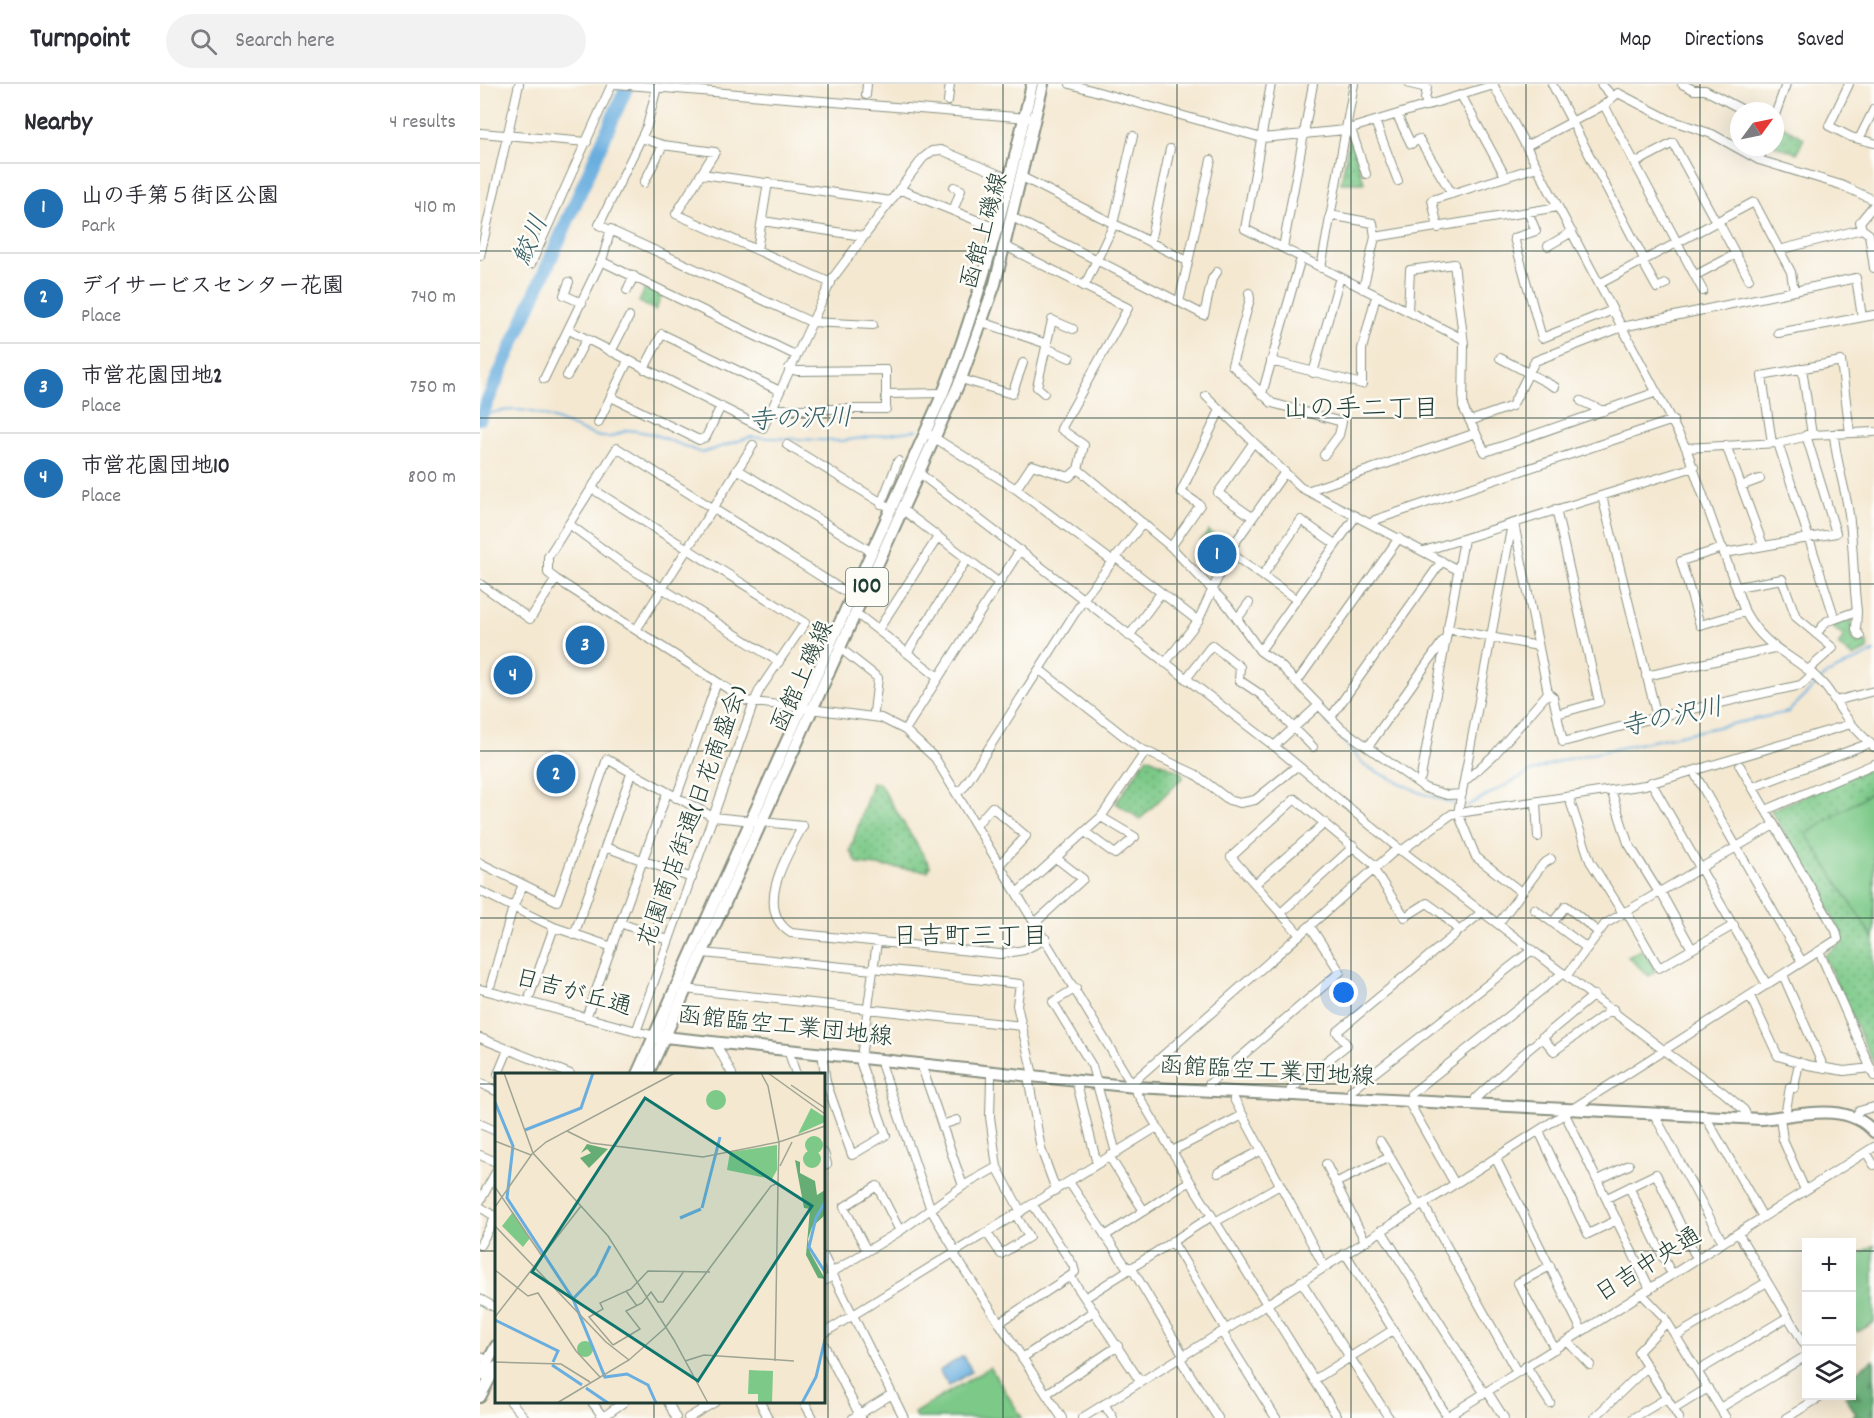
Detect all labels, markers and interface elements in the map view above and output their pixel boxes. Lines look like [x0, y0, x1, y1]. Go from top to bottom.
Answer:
search box [166, 14, 586, 68]
text: Turnpoint [30, 21, 130, 61]
icon: search [187, 25, 220, 58]
text: Search here [235, 26, 335, 57]
text: Map [1620, 26, 1651, 56]
text: Directions [1684, 26, 1764, 56]
text: Saved [1797, 26, 1844, 56]
north arrow [1730, 102, 1784, 156]
text: Nearby [24, 105, 92, 142]
text: 4 results [389, 109, 456, 137]
street label: 函館上磯線 [954, 169, 1018, 293]
text: 山の手第５街区公園 [81, 182, 279, 213]
text: 1 [41, 194, 46, 222]
text: 410 m [414, 194, 456, 222]
water label: 鮫川 [505, 210, 559, 272]
text: Park [81, 213, 115, 241]
text: デイサービスセンター花園 [81, 272, 344, 303]
text: 2 [39, 284, 48, 312]
text: 740 m [411, 284, 456, 312]
text: Place [81, 303, 121, 331]
text: 市営花園団地2 [81, 362, 223, 393]
text: 3 [39, 374, 48, 402]
text: 750 m [410, 374, 456, 402]
district label: 山の手二丁目 [1283, 392, 1439, 429]
text: Place [81, 393, 121, 421]
water label: 寺の沢川 [747, 401, 853, 441]
text: 市営花園団地10 [81, 452, 230, 483]
text: 4 [39, 464, 48, 492]
text: 800 m [408, 464, 456, 492]
text: Place [81, 483, 121, 511]
pin: 1 [1198, 532, 1236, 576]
road number: 100 [846, 568, 888, 606]
street label: 函館上磯線 [764, 615, 844, 739]
pin: 3 [566, 622, 604, 668]
pin: 4 [494, 652, 532, 698]
street label: 花園商店街通(日花商盛会) [631, 682, 757, 952]
water label: 寺の沢川 [1617, 690, 1727, 748]
pin: 2 [536, 752, 576, 796]
district label: 日吉町三丁目 [892, 920, 1048, 957]
street label: 日吉が丘通 [511, 962, 635, 1026]
your location [1329, 978, 1358, 1007]
street label: 函館臨空工業団地線 [676, 1000, 894, 1056]
street label: 函館臨空工業団地線 [1158, 1050, 1376, 1096]
inset map [495, 1073, 825, 1403]
street label: 日吉中央通 [1589, 1220, 1709, 1312]
map controls [1802, 1238, 1856, 1400]
button: + [1802, 1238, 1856, 1292]
button: − [1802, 1292, 1856, 1346]
button: layers [1802, 1346, 1856, 1400]

